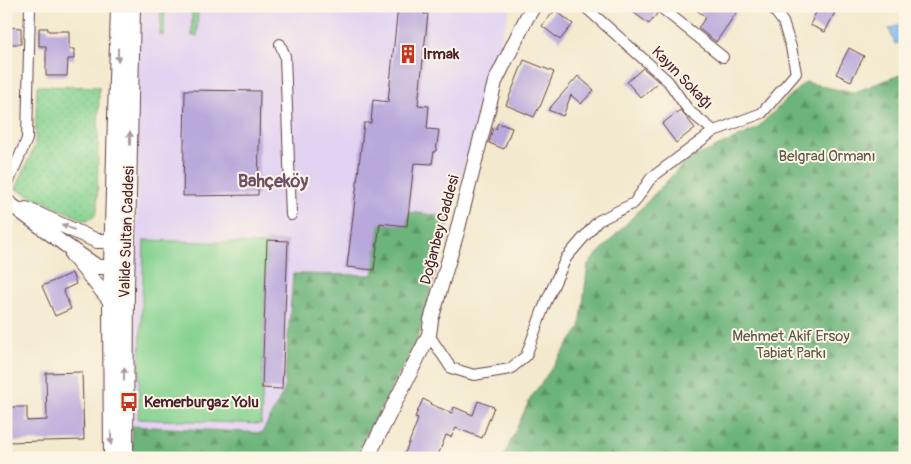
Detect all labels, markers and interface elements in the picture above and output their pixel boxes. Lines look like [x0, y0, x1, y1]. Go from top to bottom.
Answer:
building icon: Irmak [397, 43, 419, 65]
street label: Kayın Sokağı [647, 43, 717, 113]
place label: Irmak [423, 45, 460, 64]
one-way arrow [114, 47, 122, 63]
one-way arrow [126, 129, 134, 145]
park label: Belgrad Ormanı [778, 147, 876, 166]
street label: Valide Sultan Caddesi [115, 165, 139, 298]
district label: Bahçeköy [238, 170, 308, 193]
street label: Doğanbey Caddesi [416, 173, 464, 287]
one-way arrow [61, 223, 75, 231]
park label: Mehmet Akif Ersoy Tabiat Parkı [732, 327, 850, 363]
one-way arrow [120, 366, 128, 382]
bus stop icon: Kemerburgaz Yolu [118, 391, 140, 413]
place label: Kemerburgaz Yolu [144, 393, 259, 412]
one-way arrow [107, 430, 115, 446]

